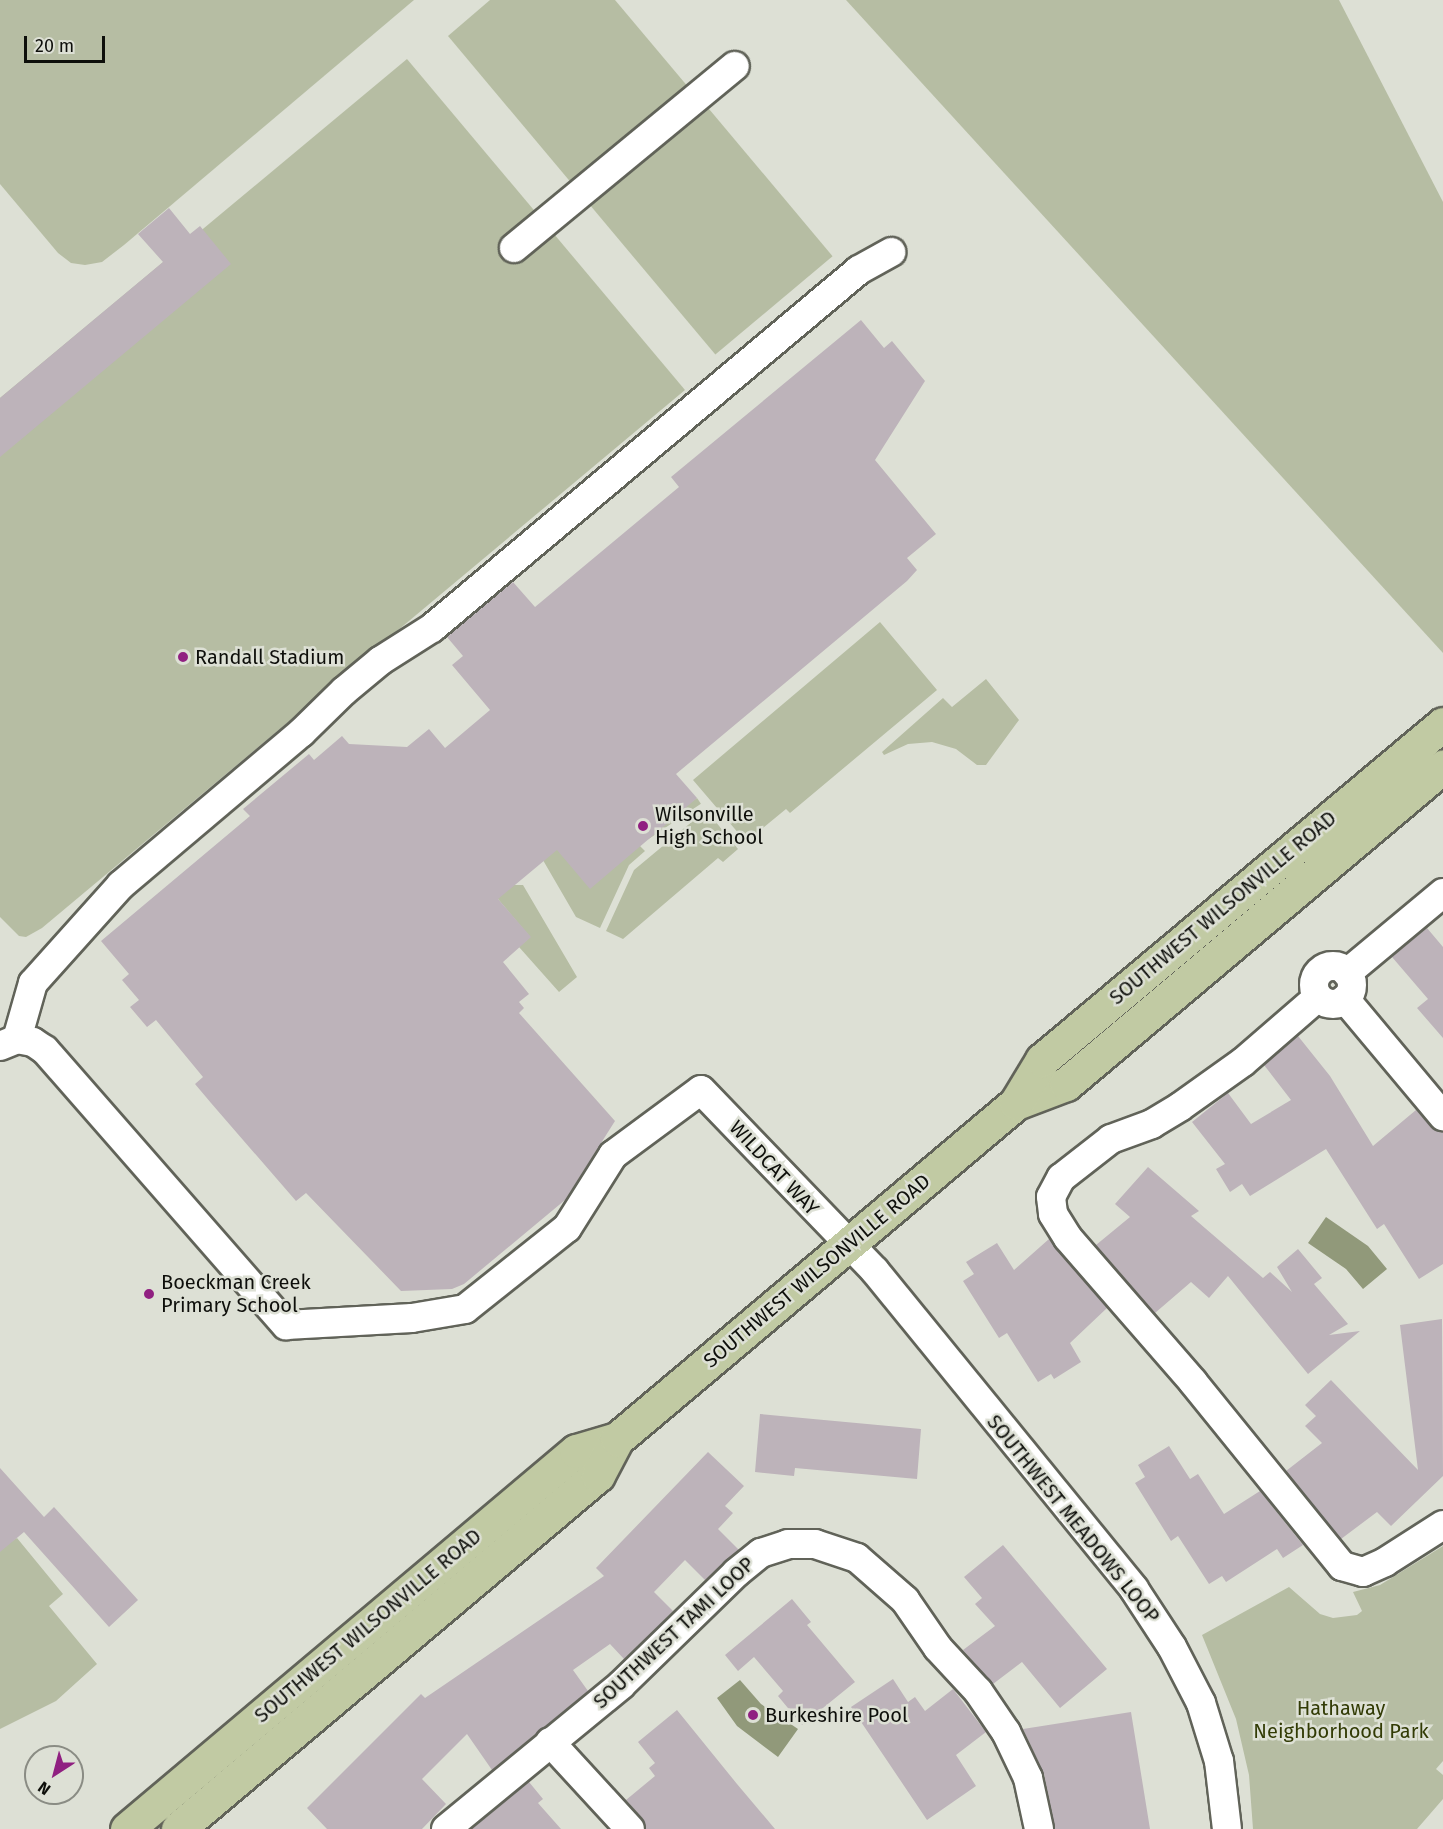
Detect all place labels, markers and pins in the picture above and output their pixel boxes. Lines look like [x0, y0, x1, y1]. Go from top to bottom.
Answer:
place label: Randall Stadium [195, 645, 344, 669]
marker: Randall Stadium [176, 650, 190, 664]
place label: Wilsonville High School [655, 802, 763, 849]
marker: Wilsonville High School [636, 819, 650, 833]
place label: Boeckman Creek Primary School [161, 1270, 311, 1317]
marker: Boeckman Creek Primary School [142, 1287, 156, 1301]
place label: Burkeshire Pool [765, 1703, 908, 1727]
marker: Burkeshire Pool [746, 1708, 760, 1722]

